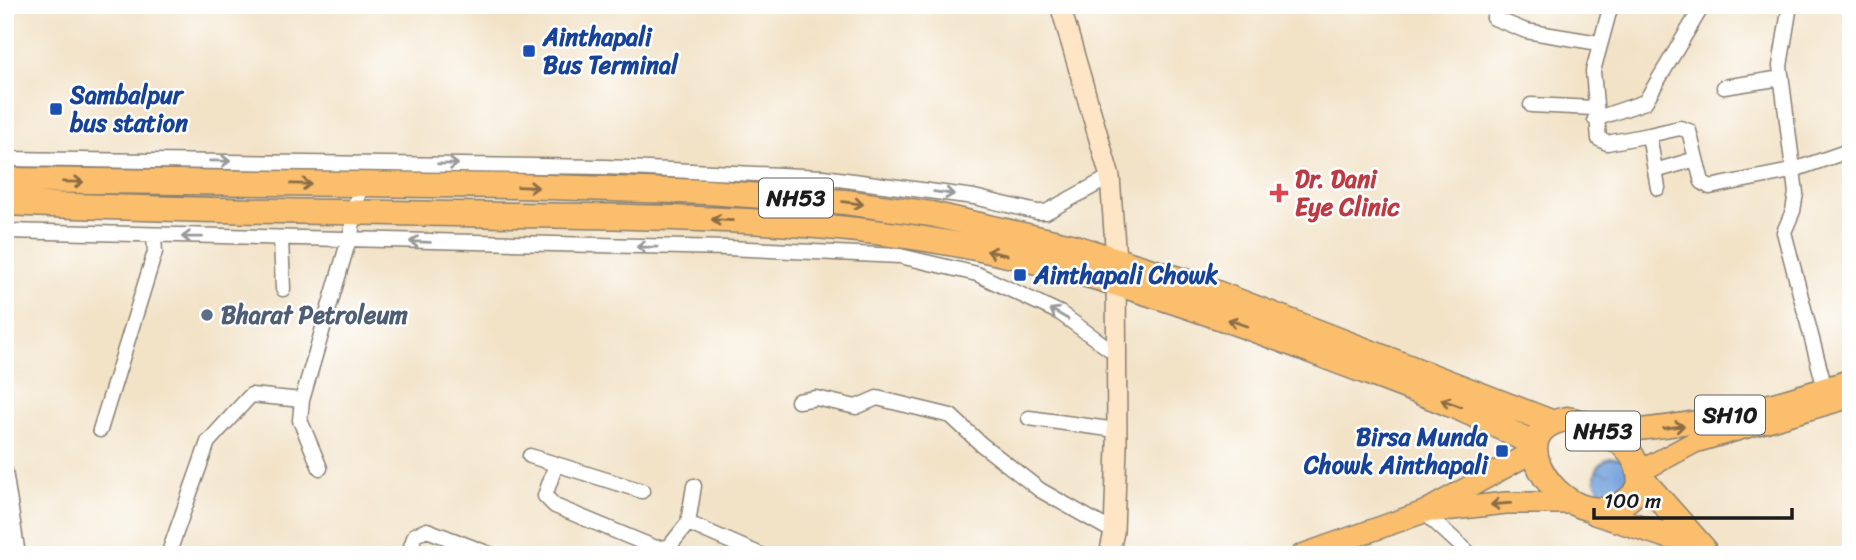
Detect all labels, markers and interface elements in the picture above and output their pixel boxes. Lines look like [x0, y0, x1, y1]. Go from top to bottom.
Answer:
place label: Ainthapali Bus Terminal [542, 16, 679, 86]
marker: Ainthapali Bus Terminal [521, 43, 537, 59]
place label: Sambalpur bus station [69, 74, 188, 144]
marker: Sambalpur bus station [48, 101, 64, 117]
one-way arrow [209, 155, 232, 168]
one-way arrow [436, 158, 459, 171]
place label: Dr. Dani Eye Clinic [1295, 158, 1400, 228]
one-way arrow [62, 175, 85, 188]
one-way arrow [289, 177, 312, 191]
road number: NH53 [759, 178, 833, 218]
one-way arrow [517, 180, 540, 193]
marker: Dr. Dani Eye Clinic [1269, 183, 1289, 203]
one-way arrow [932, 187, 954, 200]
one-way arrow [842, 196, 864, 209]
one-way arrow [711, 214, 734, 227]
one-way arrow [181, 230, 204, 243]
one-way arrow [408, 236, 431, 249]
one-way arrow [636, 240, 659, 254]
one-way arrow [986, 246, 1009, 260]
place label: Ainthapali Chowk [1033, 254, 1218, 296]
marker: Ainthapali Chowk [1012, 267, 1028, 283]
place label: Bharat Petroleum [221, 294, 408, 336]
marker: Bharat Petroleum [199, 307, 215, 323]
one-way arrow [1050, 307, 1070, 321]
one-way arrow [1228, 316, 1250, 329]
one-way arrow [1441, 396, 1463, 409]
road number: SH10 [1695, 396, 1765, 434]
road number: NH53 [1566, 412, 1640, 450]
place label: Birsa Munda Chowk Ainthapali [1303, 416, 1489, 486]
one-way arrow [1662, 420, 1685, 433]
marker: Birsa Munda Chowk Ainthapali [1494, 443, 1510, 459]
scale bar [1594, 476, 1791, 520]
text: 100 m [1604, 482, 1661, 520]
one-way arrow [1490, 498, 1512, 511]

